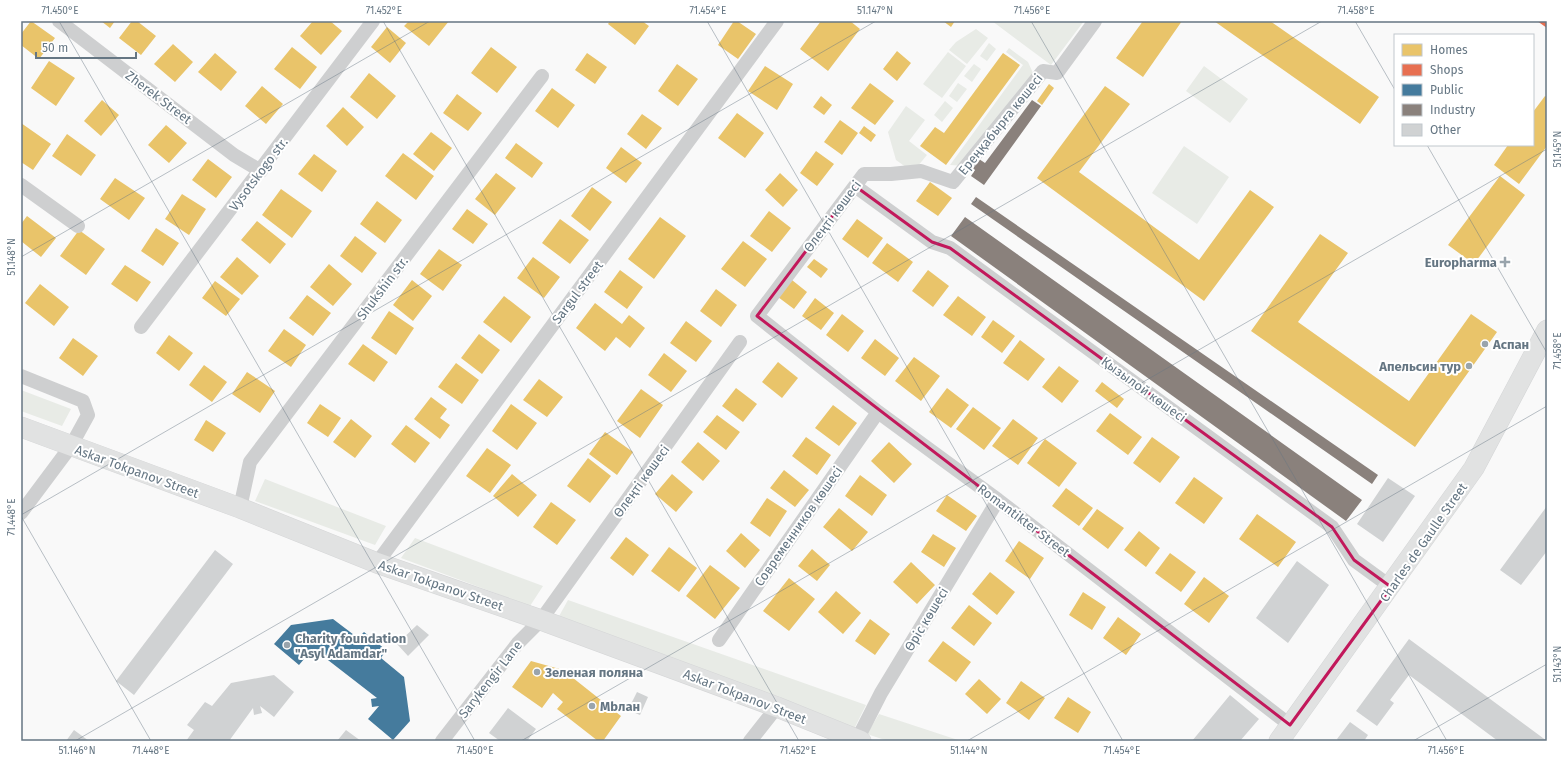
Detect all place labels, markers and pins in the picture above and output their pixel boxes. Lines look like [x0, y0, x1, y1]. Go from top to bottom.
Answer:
place label: Europharma [1425, 255, 1497, 270]
marker: Europharma [1500, 257, 1510, 267]
place label: Аспан [1492, 337, 1529, 352]
marker: Аспан [1480, 339, 1490, 349]
place label: Апельсин тур [1378, 359, 1461, 374]
marker: Апельсин тур [1464, 361, 1474, 371]
place label: Charity foundation "Asyl Adamdar" [295, 631, 406, 661]
marker: Charity foundation "Asyl Adamdar" [282, 640, 292, 650]
place label: Зеленая поляна [544, 665, 643, 680]
marker: Зеленая поляна [532, 667, 542, 677]
place label: Мbлан [600, 699, 640, 714]
marker: Мbлан [587, 701, 597, 711]

